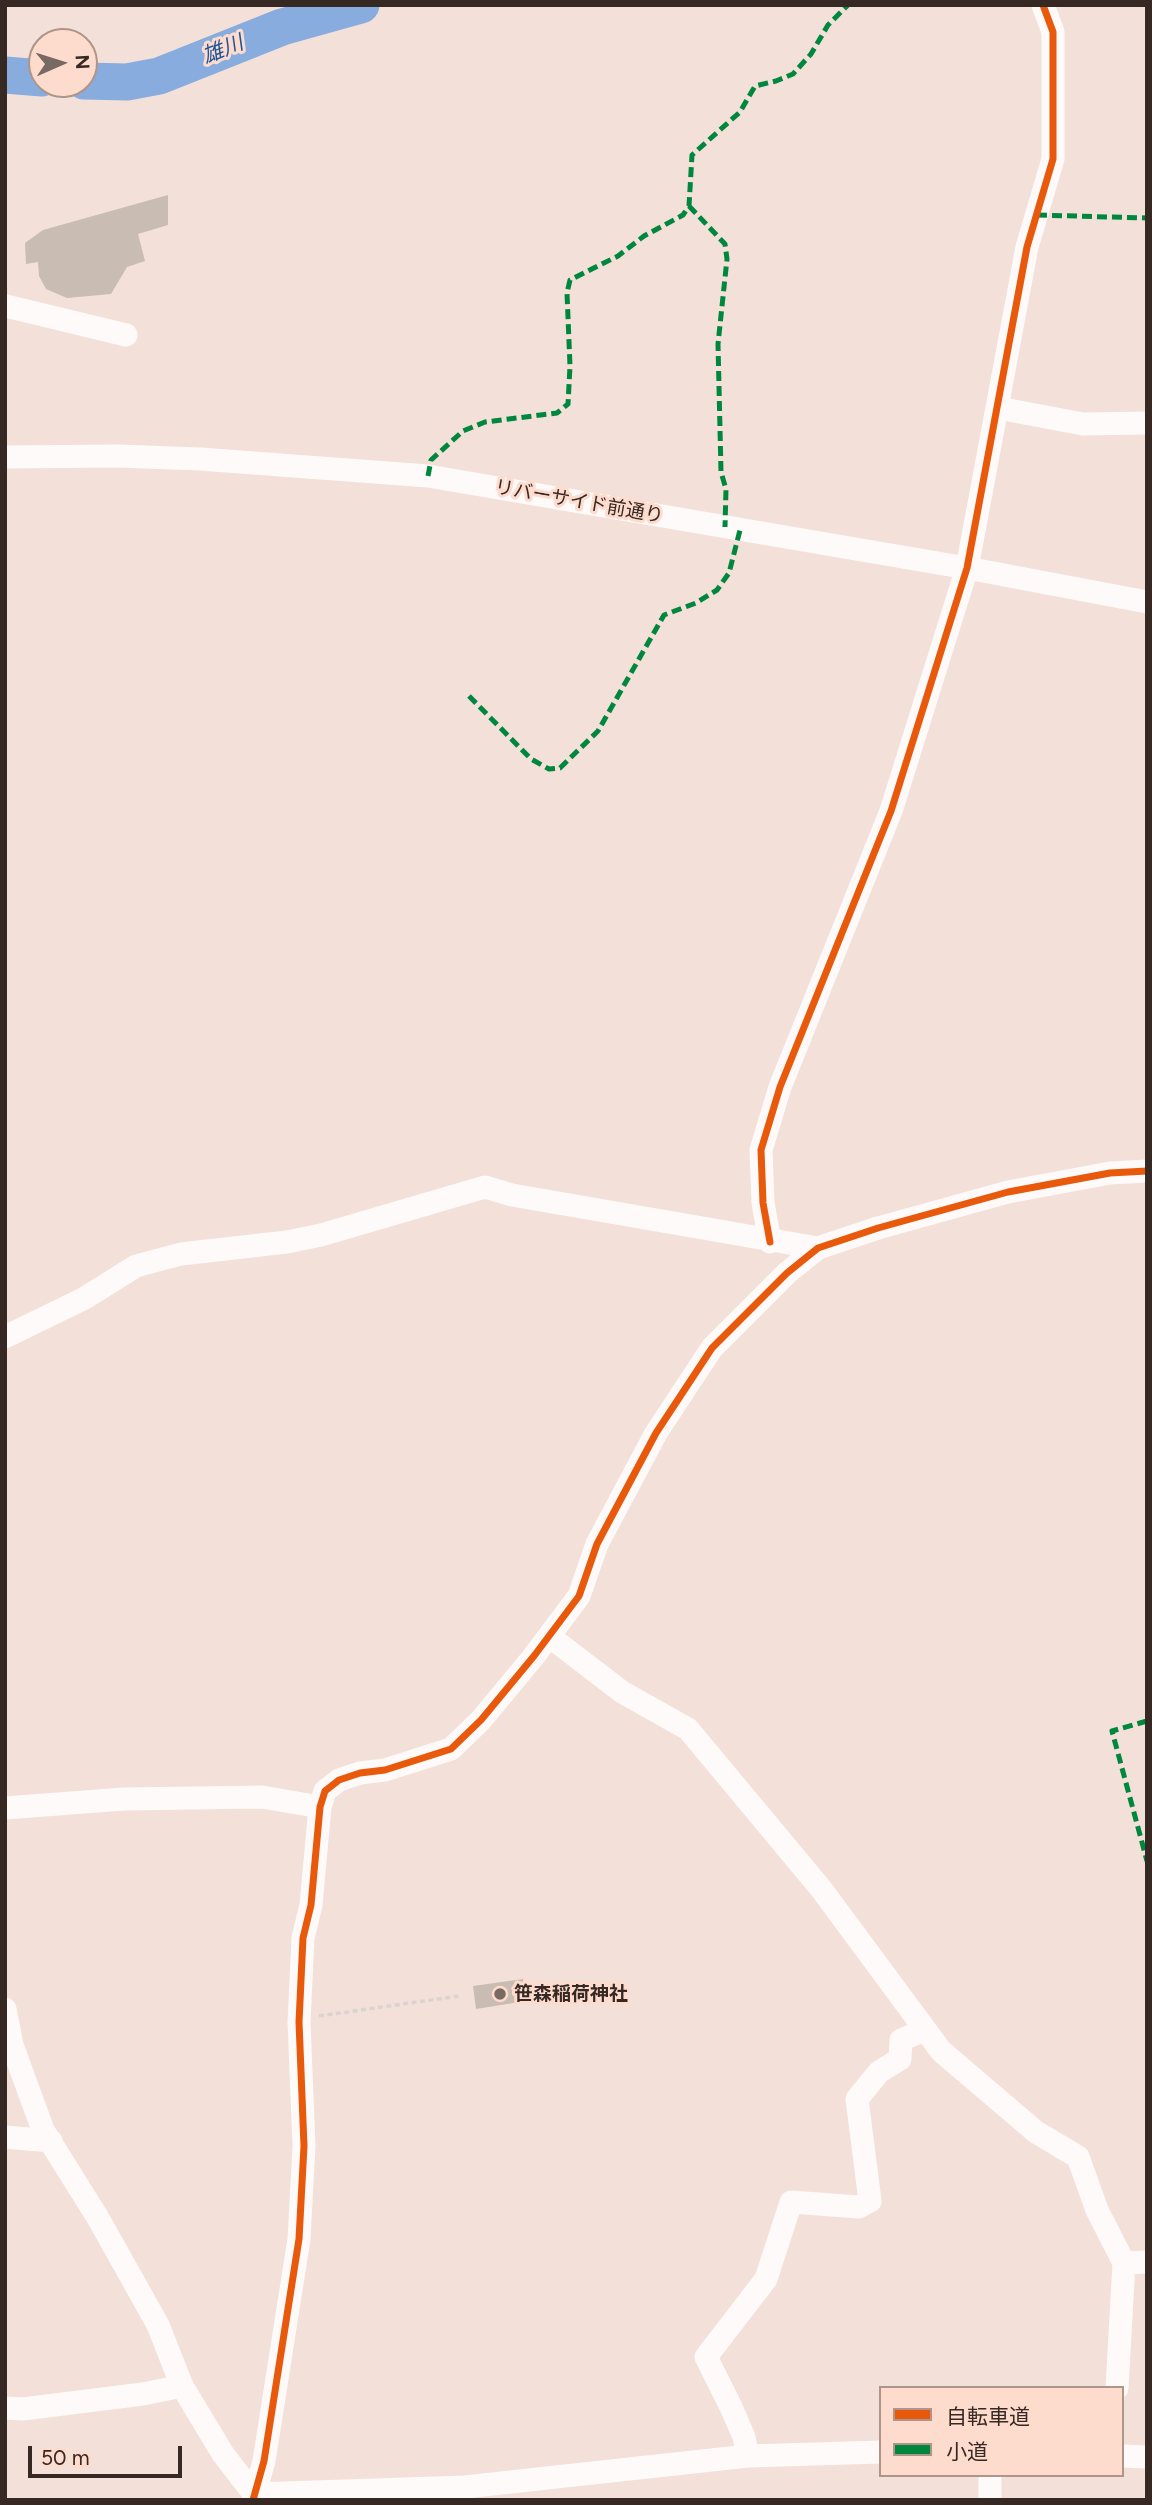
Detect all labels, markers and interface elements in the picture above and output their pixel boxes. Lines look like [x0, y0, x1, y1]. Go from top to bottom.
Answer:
north arrow [28, 28, 98, 98]
water label: 雄川 [199, 30, 247, 70]
text: N [71, 54, 94, 70]
street label: リバーサイド前通り [493, 476, 665, 528]
place label: 笹森稲荷神社 [514, 1983, 628, 2005]
marker: 笹森稲荷神社 [492, 1986, 508, 2002]
legend [879, 2386, 1124, 2477]
text: 自転車道 [946, 2404, 1030, 2429]
scale bar [32, 2432, 186, 2476]
text: 小道 [946, 2439, 988, 2464]
text: 50 m [41, 2445, 90, 2470]

